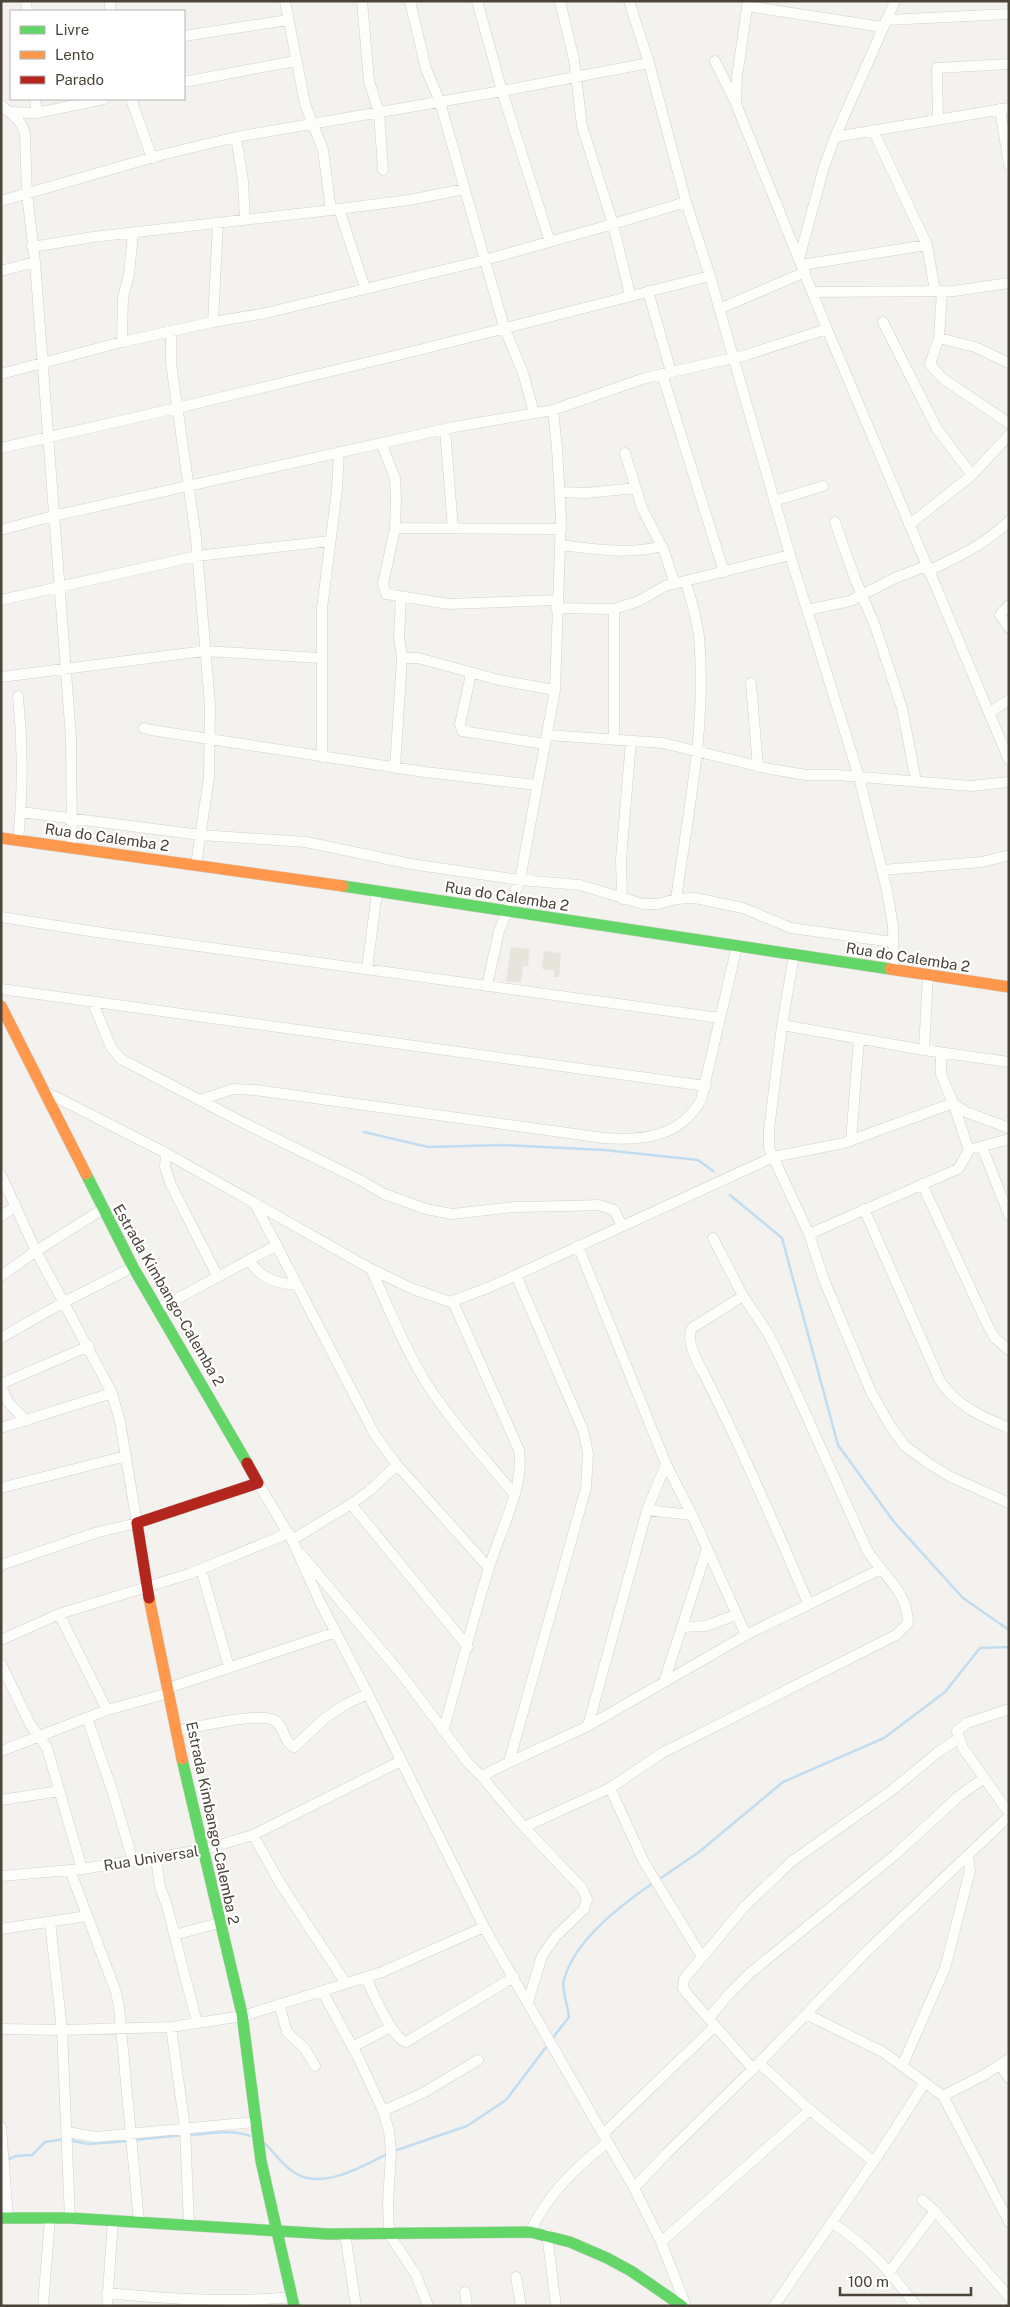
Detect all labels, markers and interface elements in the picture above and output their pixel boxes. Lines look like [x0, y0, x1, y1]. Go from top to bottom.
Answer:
legend [10, 10, 185, 100]
text: Livre [55, 21, 89, 38]
text: Lento [55, 46, 94, 63]
text: Parado [55, 71, 104, 88]
street label: Rua do Calemba 2 [44, 820, 170, 854]
street label: Rua do Calemba 2 [444, 878, 570, 914]
street label: Rua do Calemba 2 [845, 939, 971, 975]
street label: Estrada Kimbango-Calemba 2 [110, 1201, 228, 1389]
street label: Estrada Kimbango-Calemba 2 [183, 1720, 243, 1926]
street label: Rua Universal [102, 1842, 200, 1874]
scale bar [840, 2264, 971, 2296]
text: 100 m [848, 2273, 889, 2290]

